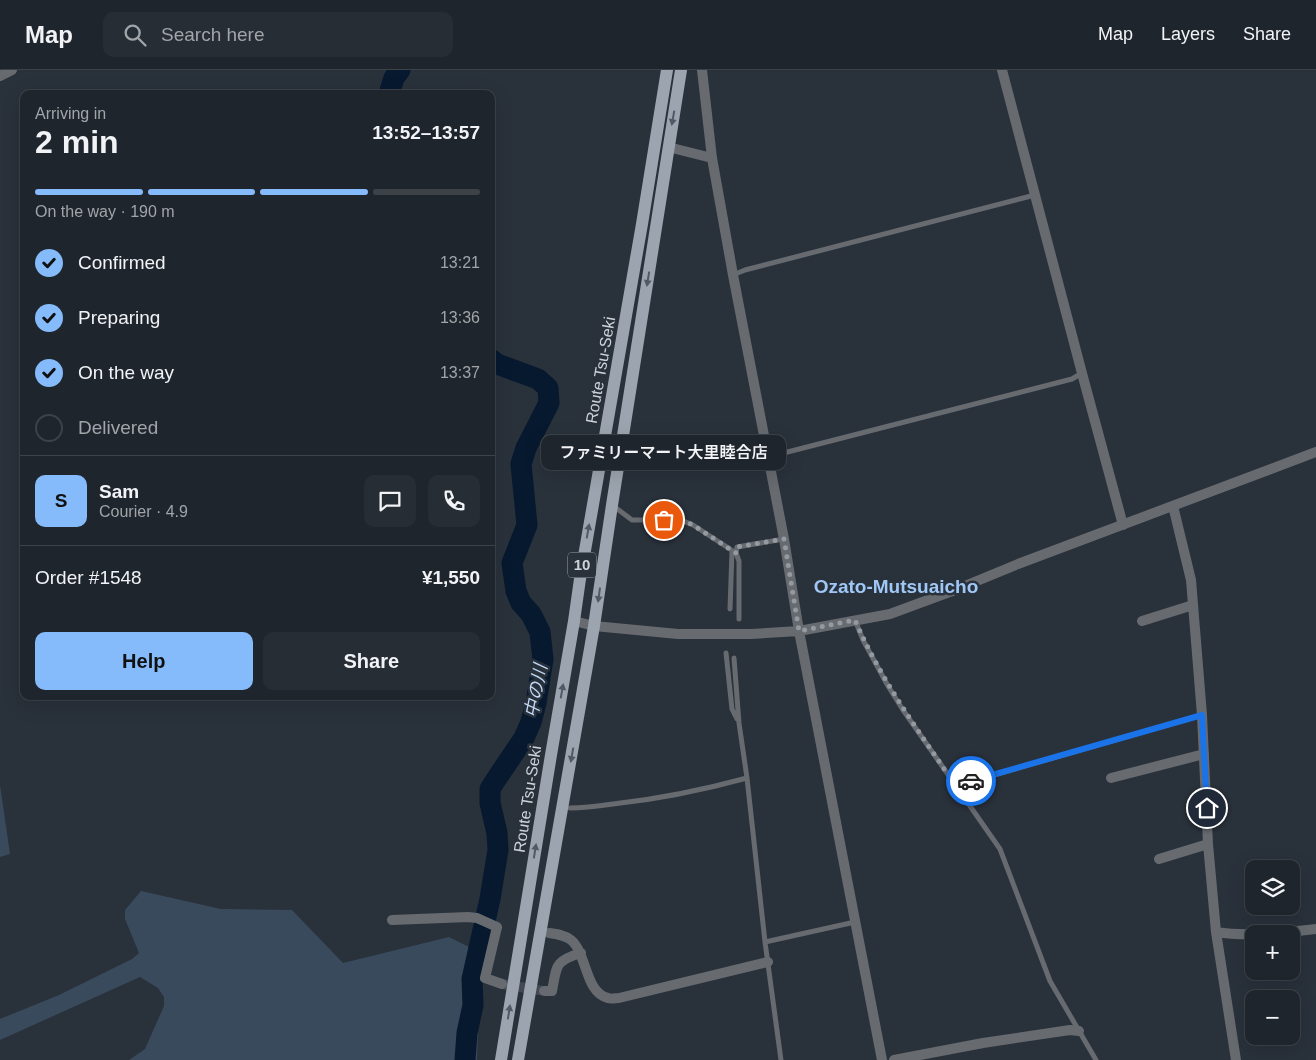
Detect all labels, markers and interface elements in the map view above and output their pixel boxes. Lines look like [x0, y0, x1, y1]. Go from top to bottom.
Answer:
search box [103, 12, 453, 57]
text: Map [25, 21, 73, 48]
icon: search [121, 21, 149, 49]
text: Search here [161, 24, 265, 45]
text: Map [1098, 24, 1133, 44]
text: Layers [1161, 24, 1215, 44]
text: Share [1243, 24, 1291, 44]
text: Arriving in [35, 105, 106, 122]
one-way arrow [669, 110, 677, 126]
text: 13:52–13:57 [372, 122, 480, 143]
text: 2 min [35, 124, 119, 160]
text: On the way · 190 m [35, 203, 175, 220]
icon: check [35, 249, 63, 277]
text: Confirmed [78, 252, 166, 273]
text: 13:21 [440, 254, 480, 271]
one-way arrow [643, 271, 651, 287]
icon: check [35, 304, 63, 332]
text: Preparing [78, 307, 160, 328]
text: 13:36 [440, 309, 480, 326]
street label: Route Tsu-Seki [583, 315, 618, 425]
icon: check [35, 359, 63, 387]
text: On the way [78, 362, 174, 383]
text: 13:37 [440, 364, 480, 381]
text: Delivered [78, 417, 158, 438]
callout: ファミリーマート大里睦合店 [542, 435, 786, 470]
text: ファミリーマート大里睦合店 [559, 444, 768, 461]
button: chat [364, 475, 416, 527]
button: phone [428, 475, 480, 527]
text: Sam [99, 481, 139, 502]
text: S [55, 490, 67, 511]
pin [643, 499, 685, 541]
text: Courier · 4.9 [99, 503, 188, 520]
icon: bag [650, 506, 678, 534]
one-way arrow [585, 522, 593, 538]
road number: 10 [568, 552, 596, 578]
text: Order #1548 [35, 567, 142, 588]
text: ¥1,550 [422, 567, 480, 588]
district label: Ozato-Mutsuaicho [814, 576, 978, 597]
one-way arrow [595, 587, 603, 603]
button: Help [35, 632, 253, 690]
button: Share [263, 632, 480, 690]
water label: 中の川 [521, 661, 551, 719]
one-way arrow [558, 683, 566, 699]
street label: Route Tsu-Seki [511, 744, 544, 854]
one-way arrow [567, 747, 575, 763]
courier [946, 756, 996, 806]
icon: car [957, 767, 985, 795]
pin [1186, 787, 1228, 829]
icon: home [1193, 794, 1221, 822]
one-way arrow [531, 843, 539, 859]
map controls [1245, 860, 1300, 1045]
button: layers [1245, 860, 1300, 915]
button: + [1245, 925, 1300, 980]
button: − [1245, 990, 1300, 1045]
one-way arrow [505, 1003, 513, 1019]

